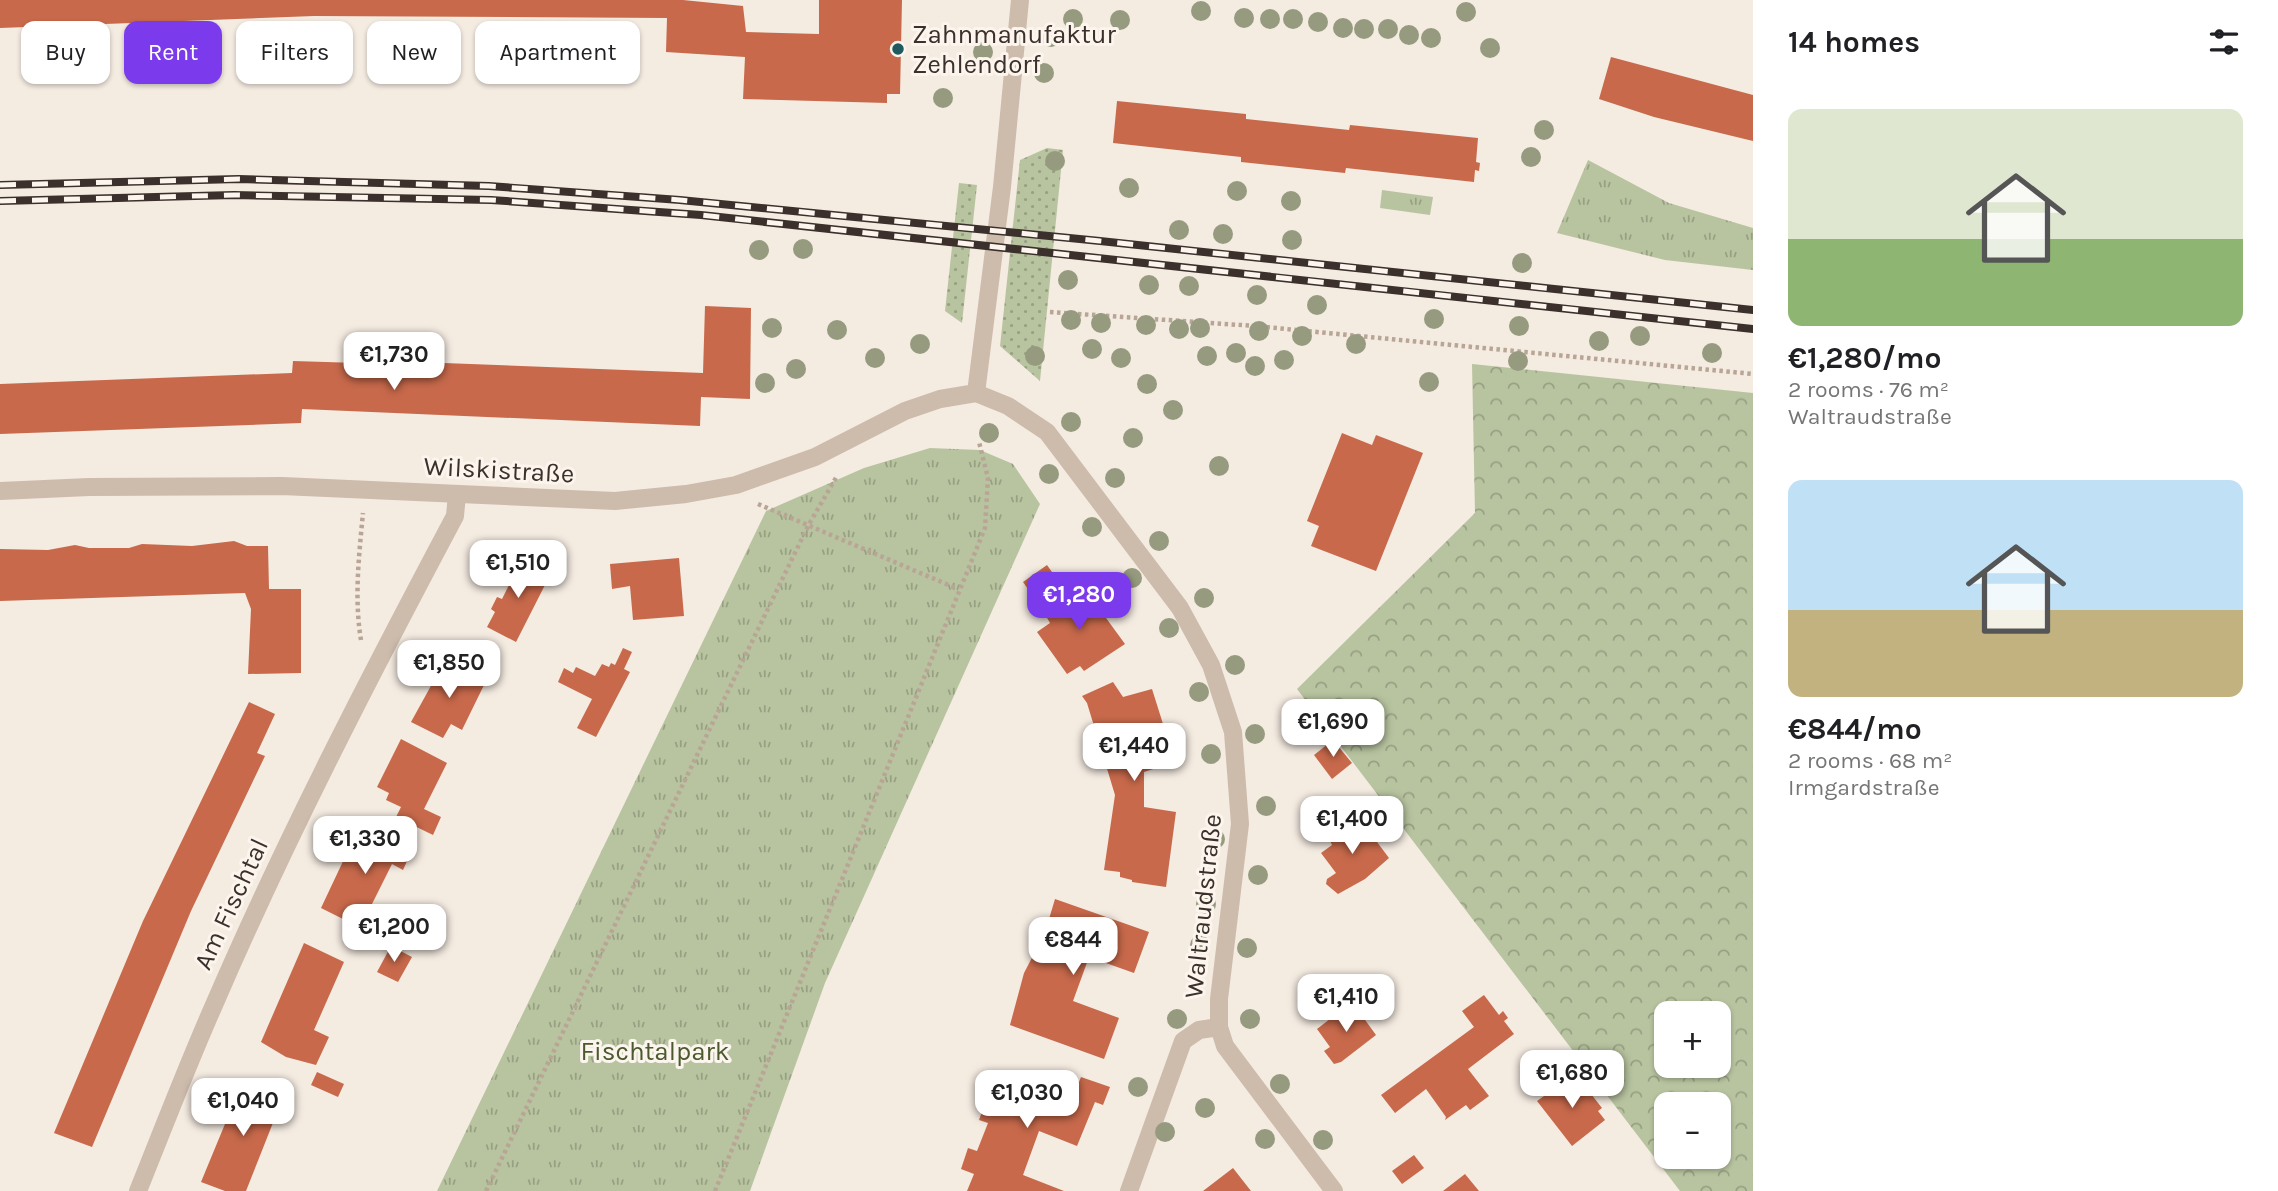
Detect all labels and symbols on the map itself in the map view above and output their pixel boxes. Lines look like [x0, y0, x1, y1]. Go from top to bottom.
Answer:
place label: Zahnmanufaktur Zehlendorf [912, 19, 1117, 80]
marker: Zahnmanufaktur Zehlendorf [890, 41, 906, 57]
pin: €1,730 [337, 332, 451, 392]
street label: Wilskistraße [423, 451, 575, 489]
pin: €1,510 [461, 540, 575, 600]
pin: €1,280 [1022, 572, 1136, 632]
pin: €1,850 [392, 640, 506, 700]
pin: €1,690 [1276, 700, 1390, 759]
pin: €1,440 [1077, 724, 1191, 783]
pin: €1,400 [1295, 796, 1409, 856]
street label: Waltraudstraße [1178, 812, 1228, 1000]
pin: €1,330 [308, 816, 422, 876]
street label: Am Fischtal [187, 834, 275, 974]
pin: €1,200 [337, 904, 451, 964]
pin: €844 [1032, 918, 1114, 977]
pin: €1,410 [1289, 974, 1403, 1034]
park label: Fischtalpark [580, 1036, 730, 1067]
pin: €1,680 [1515, 1050, 1629, 1110]
pin: €1,030 [970, 1070, 1084, 1130]
pin: €1,040 [186, 1078, 300, 1138]

